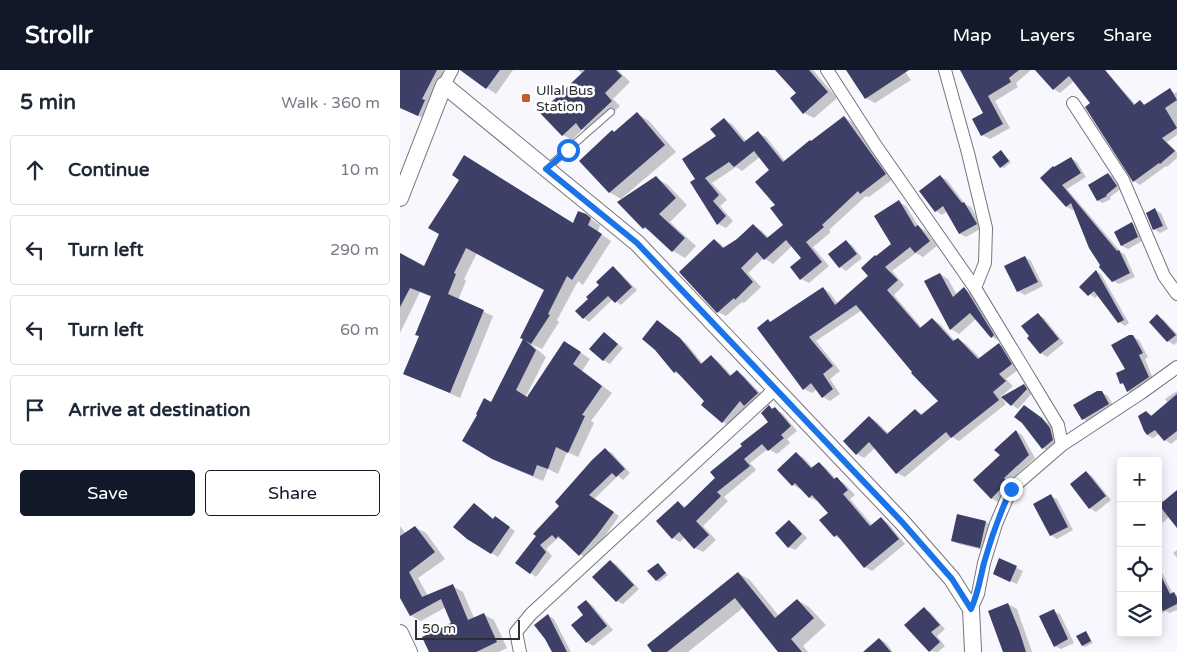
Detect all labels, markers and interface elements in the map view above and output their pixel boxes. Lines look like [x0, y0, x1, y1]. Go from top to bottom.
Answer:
text: Strollr [25, 21, 93, 50]
text: Map [953, 24, 992, 46]
text: Layers [1020, 24, 1075, 46]
text: Share [1103, 24, 1152, 46]
place label: Ullal Bus Station [536, 82, 594, 115]
text: 5 min [20, 90, 76, 115]
marker: Ullal Bus Station [520, 92, 532, 104]
text: Walk · 360 m [281, 93, 380, 113]
route start [557, 139, 580, 162]
icon: ahead [21, 156, 49, 184]
text: Continue [68, 159, 150, 181]
text: 10 m [340, 160, 379, 180]
icon: left [21, 236, 49, 264]
text: Turn left [68, 239, 144, 261]
text: 290 m [330, 240, 379, 260]
icon: left [21, 316, 49, 344]
text: Turn left [68, 319, 144, 341]
text: 60 m [340, 320, 379, 340]
icon: arrive [21, 396, 49, 424]
text: Arrive at destination [68, 399, 251, 421]
map controls [1117, 457, 1162, 637]
button: + [1117, 457, 1162, 502]
button: Save [20, 470, 195, 516]
button: Share [205, 470, 380, 516]
route end [1000, 478, 1023, 501]
button: − [1117, 502, 1162, 547]
button: locate [1117, 547, 1162, 592]
button: layers [1117, 592, 1162, 637]
scale bar [415, 617, 520, 640]
text: 50 m [422, 620, 456, 637]

